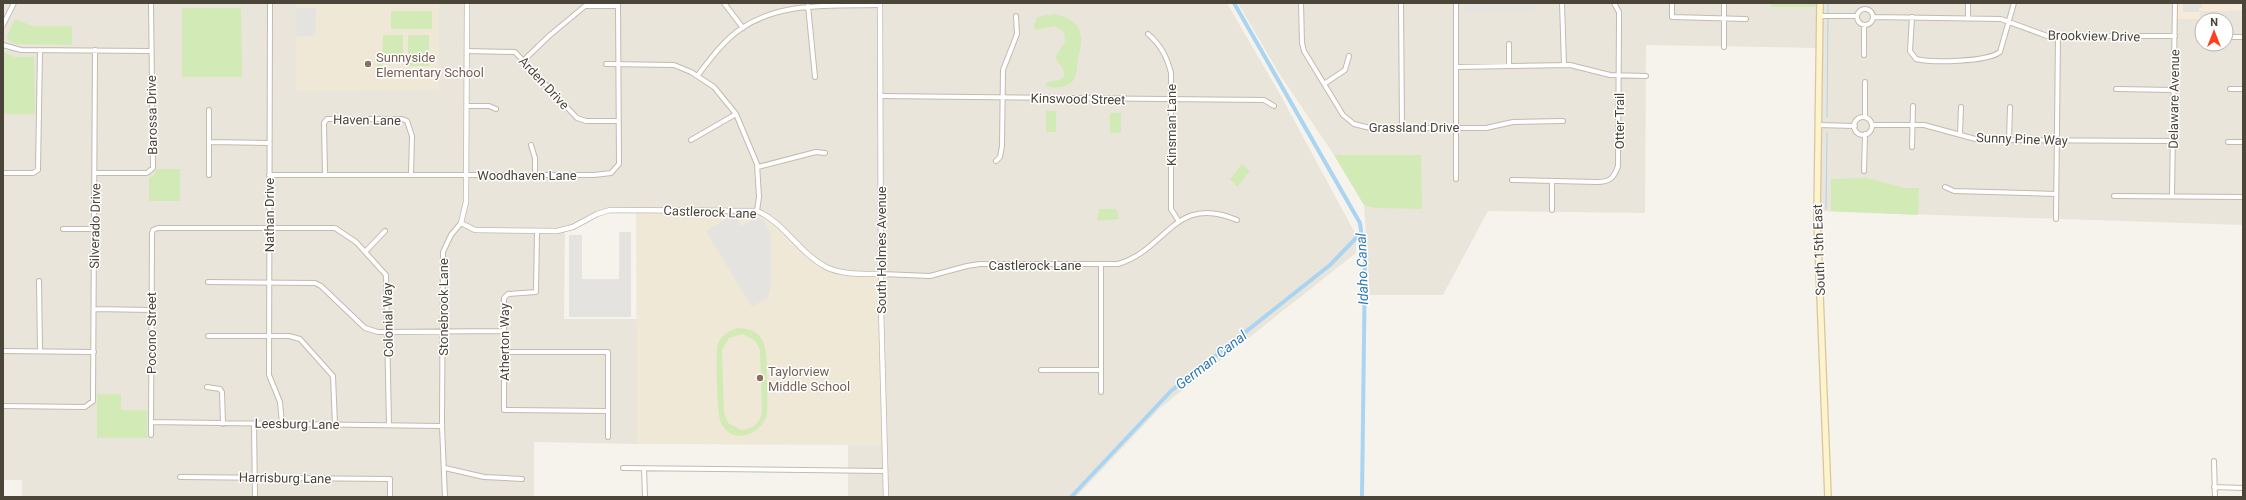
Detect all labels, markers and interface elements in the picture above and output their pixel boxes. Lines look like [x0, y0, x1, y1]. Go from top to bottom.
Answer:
north arrow [2194, 12, 2234, 52]
text: N [2210, 16, 2218, 29]
street label: Brookview Drive [2048, 28, 2140, 44]
street label: Delaware Avenue [2166, 49, 2182, 149]
place label: Sunnyside Elementary School [376, 50, 484, 80]
street label: Arden Drive [516, 54, 572, 113]
marker: Sunnyside Elementary School [363, 59, 373, 69]
street label: Barossa Drive [144, 75, 160, 155]
street label: Kinsman Lane [1164, 84, 1179, 166]
street label: Kinswood Street [1031, 91, 1125, 107]
street label: Otter Trail [1612, 93, 1627, 149]
street label: Haven Lane [333, 112, 401, 128]
street label: Grassland Drive [1369, 120, 1459, 135]
street label: Sunny Pine Way [1976, 130, 2068, 148]
street label: Woodhaven Lane [477, 168, 577, 183]
street label: Nathan Drive [262, 178, 277, 252]
street label: Silverado Drive [87, 183, 103, 269]
street label: South Holmes Avenue [874, 186, 889, 314]
street label: Castlerock Lane [663, 203, 757, 221]
street label: South 15th East [1810, 204, 1828, 296]
water label: Idaho Canal [1353, 232, 1371, 305]
street label: Stonebrook Lane [436, 258, 451, 356]
street label: Castlerock Lane [988, 258, 1082, 273]
street label: Colonial Way [380, 283, 396, 357]
street label: Pocono Street [144, 292, 159, 374]
street label: Atherton Way [497, 303, 512, 381]
water label: German Canal [1172, 327, 1250, 393]
place label: Taylorview Middle School [768, 364, 850, 394]
marker: Taylorview Middle School [755, 373, 765, 383]
street label: Leesburg Lane [254, 416, 340, 432]
street label: Harrisburg Lane [239, 470, 331, 486]

